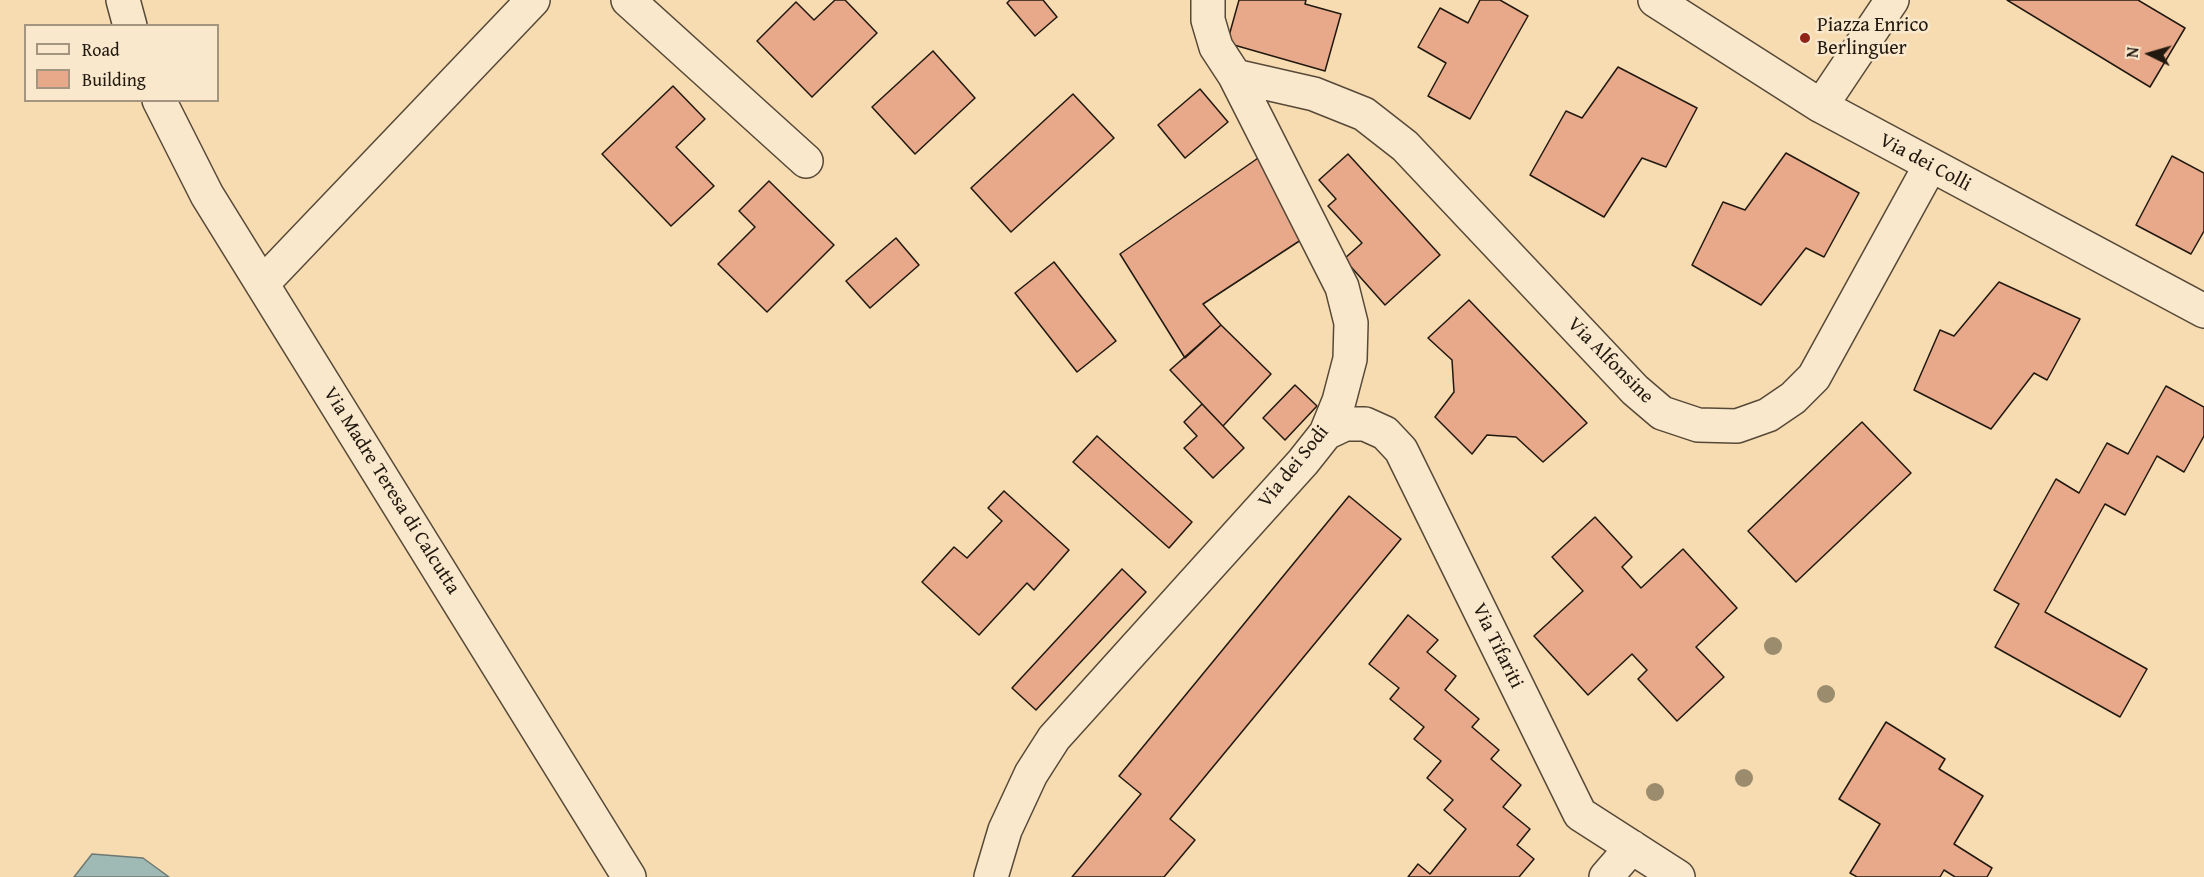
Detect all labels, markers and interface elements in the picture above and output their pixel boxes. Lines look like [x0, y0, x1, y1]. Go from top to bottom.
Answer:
place label: Piazza Enrico Berlinguer [1817, 14, 1928, 61]
legend [24, 24, 219, 102]
north arrow [2120, 24, 2180, 84]
marker: Piazza Enrico Berlinguer [1798, 31, 1812, 45]
text: Road [82, 36, 120, 63]
text: N [2120, 46, 2144, 59]
text: Building [82, 66, 146, 93]
street label: Via dei Colli [1875, 129, 1975, 197]
street label: Via Alfonsine [1562, 313, 1658, 409]
street label: Via Madre Teresa di Calcutta [317, 383, 465, 599]
street label: Via dei Sodi [1254, 421, 1334, 513]
street label: Via Tifariti [1466, 599, 1528, 693]

